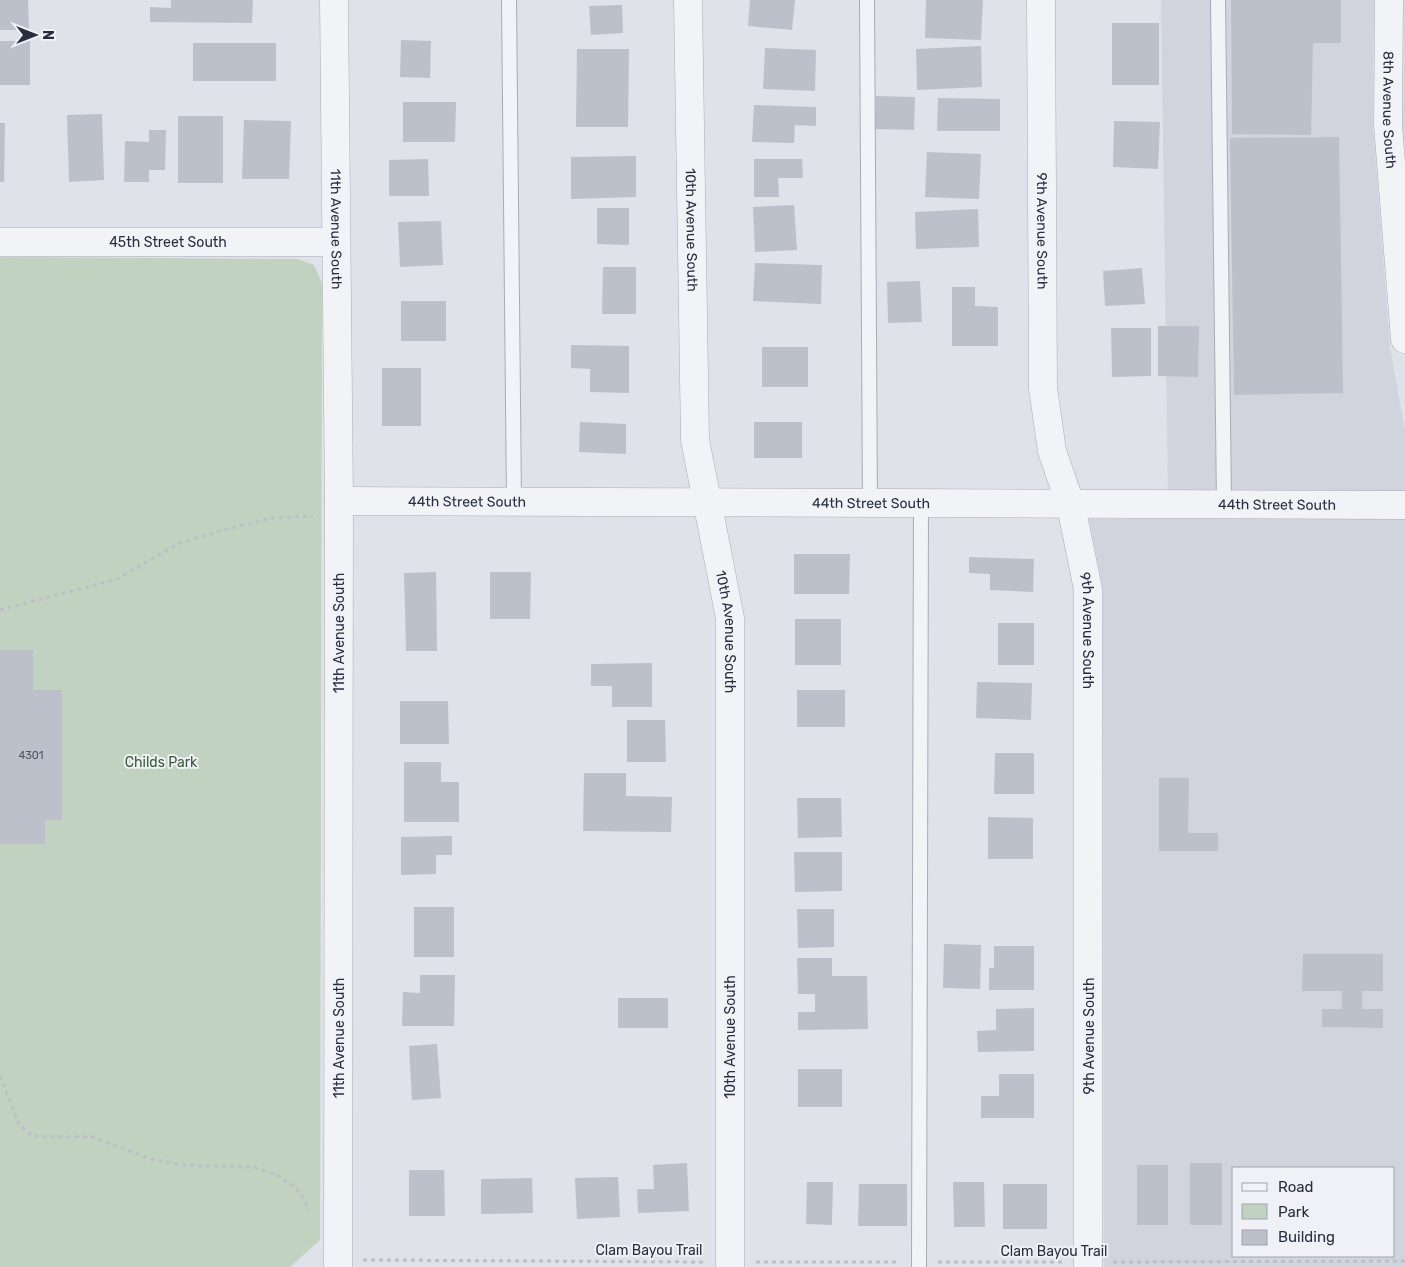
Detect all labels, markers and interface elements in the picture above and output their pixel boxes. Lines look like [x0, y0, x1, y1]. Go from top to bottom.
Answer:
north arrow [10, 10, 60, 60]
text: N [39, 30, 56, 40]
street label: 8th Avenue South [1379, 51, 1400, 169]
street label: 10th Avenue South [682, 168, 701, 292]
street label: 11th Avenue South [327, 169, 345, 289]
street label: 9th Avenue South [1033, 172, 1051, 290]
street label: 45th Street South [109, 234, 227, 251]
street label: 44th Street South [408, 493, 526, 510]
street label: 44th Street South [812, 494, 930, 512]
street label: 44th Street South [1218, 496, 1336, 513]
street label: 10th Avenue South [712, 569, 739, 693]
street label: 9th Avenue South [1076, 571, 1097, 689]
street label: 11th Avenue South [331, 573, 348, 693]
house number: 4301 [18, 749, 44, 762]
park label: Childs Park [125, 754, 198, 771]
street label: 10th Avenue South [722, 975, 739, 1099]
street label: 11th Avenue South [331, 978, 348, 1098]
street label: 9th Avenue South [1081, 978, 1098, 1095]
legend [1232, 1167, 1395, 1257]
text: Road [1278, 1178, 1314, 1196]
text: Park [1278, 1203, 1309, 1221]
text: Building [1278, 1228, 1335, 1246]
street label: Clam Bayou Trail [596, 1242, 702, 1259]
street label: Clam Bayou Trail [1001, 1243, 1107, 1260]

